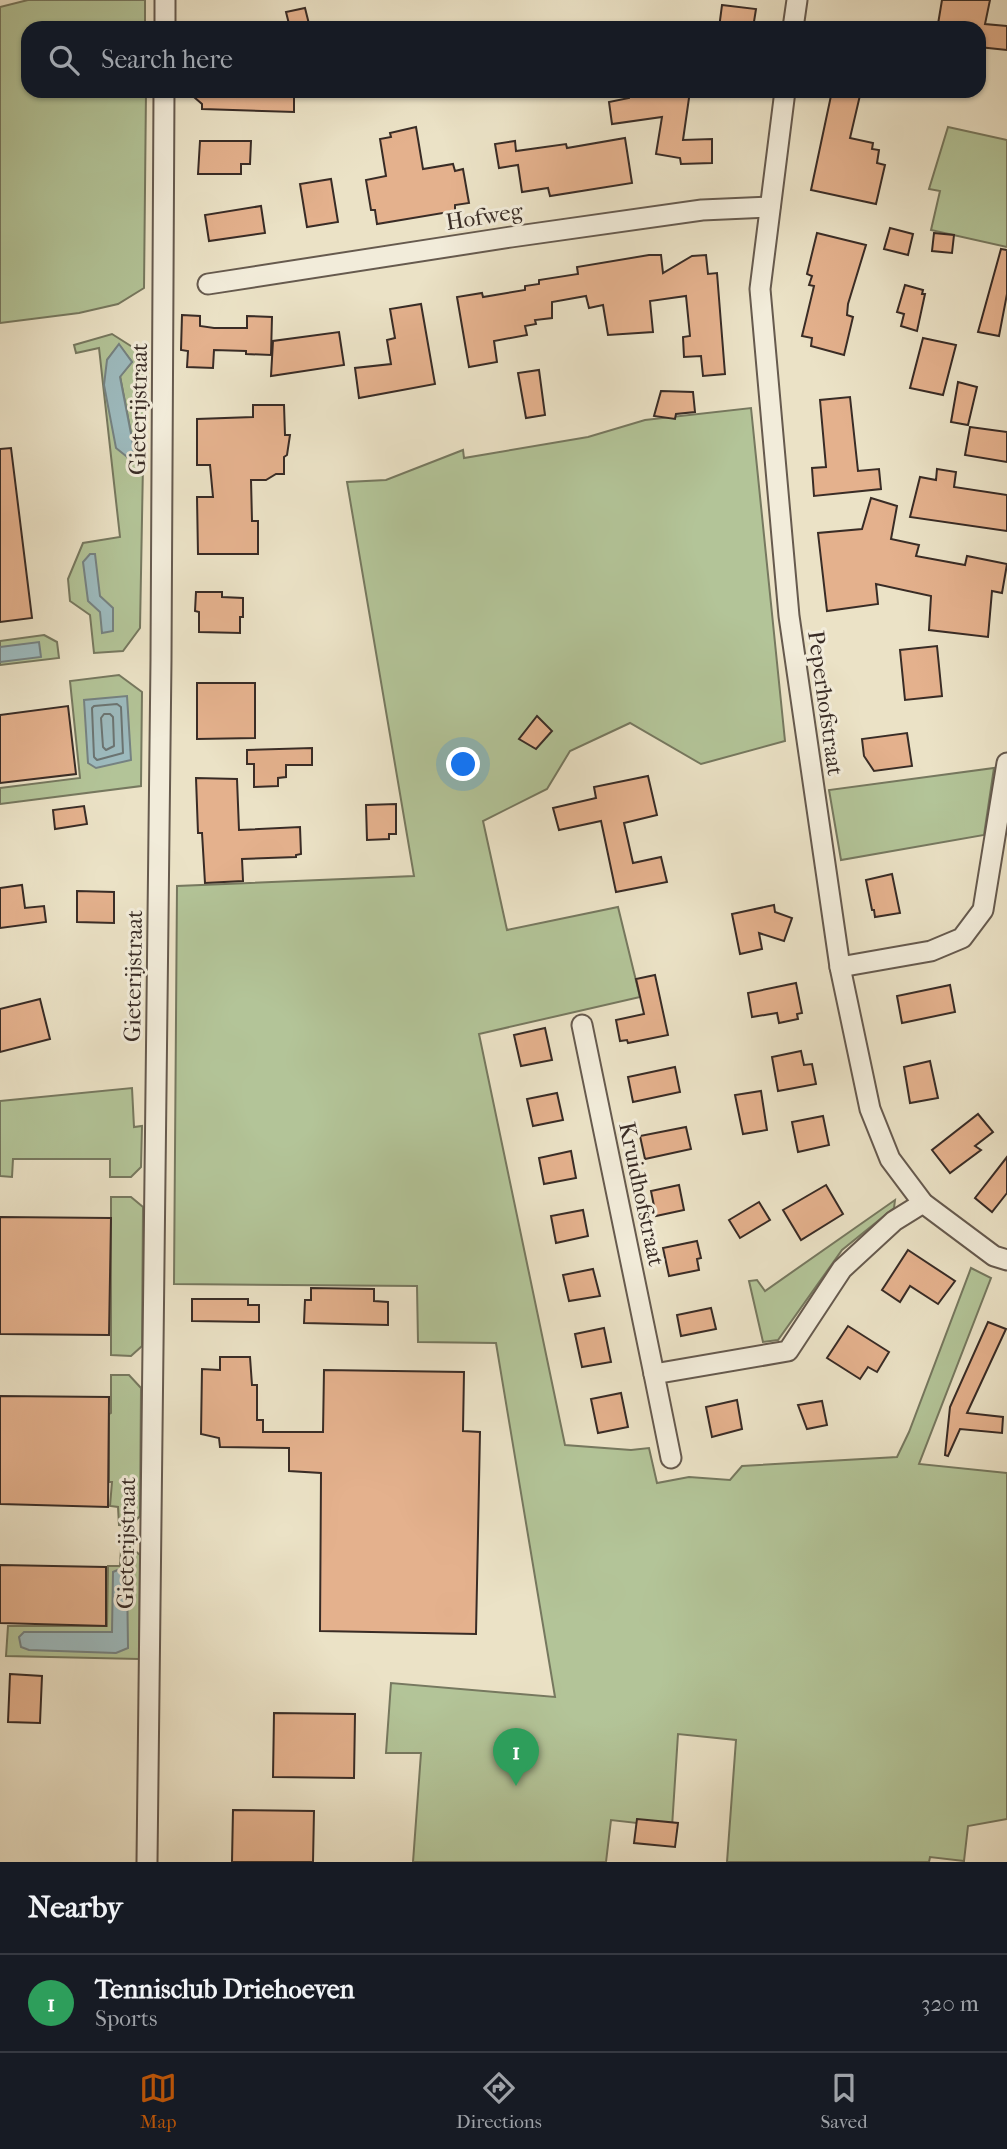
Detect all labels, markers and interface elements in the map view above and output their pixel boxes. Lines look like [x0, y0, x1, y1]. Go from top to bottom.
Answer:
search box [21, 21, 986, 98]
icon: search [45, 41, 83, 79]
text: Search here [101, 44, 233, 75]
street label: Hofweg [444, 197, 525, 236]
street label: Gieterijstraat [124, 343, 153, 475]
street label: Peperhofstraat [802, 629, 849, 777]
your location [446, 747, 480, 781]
street label: Gieterijstraat [119, 910, 148, 1042]
street label: Kruidhofstraat [613, 1120, 670, 1269]
street label: Gieterijstraat [112, 1477, 141, 1609]
pin: 1 [493, 1728, 539, 1786]
text: Nearby [28, 1890, 123, 1925]
text: Tennisclub Driehoeven [95, 1974, 355, 2005]
text: 1 [47, 1990, 55, 2017]
text: 320 m [921, 1990, 979, 2017]
text: Sports [95, 2005, 157, 2032]
tab: Map [139, 2069, 177, 2133]
tab: Directions [456, 2069, 542, 2133]
tab: Saved [820, 2069, 868, 2133]

